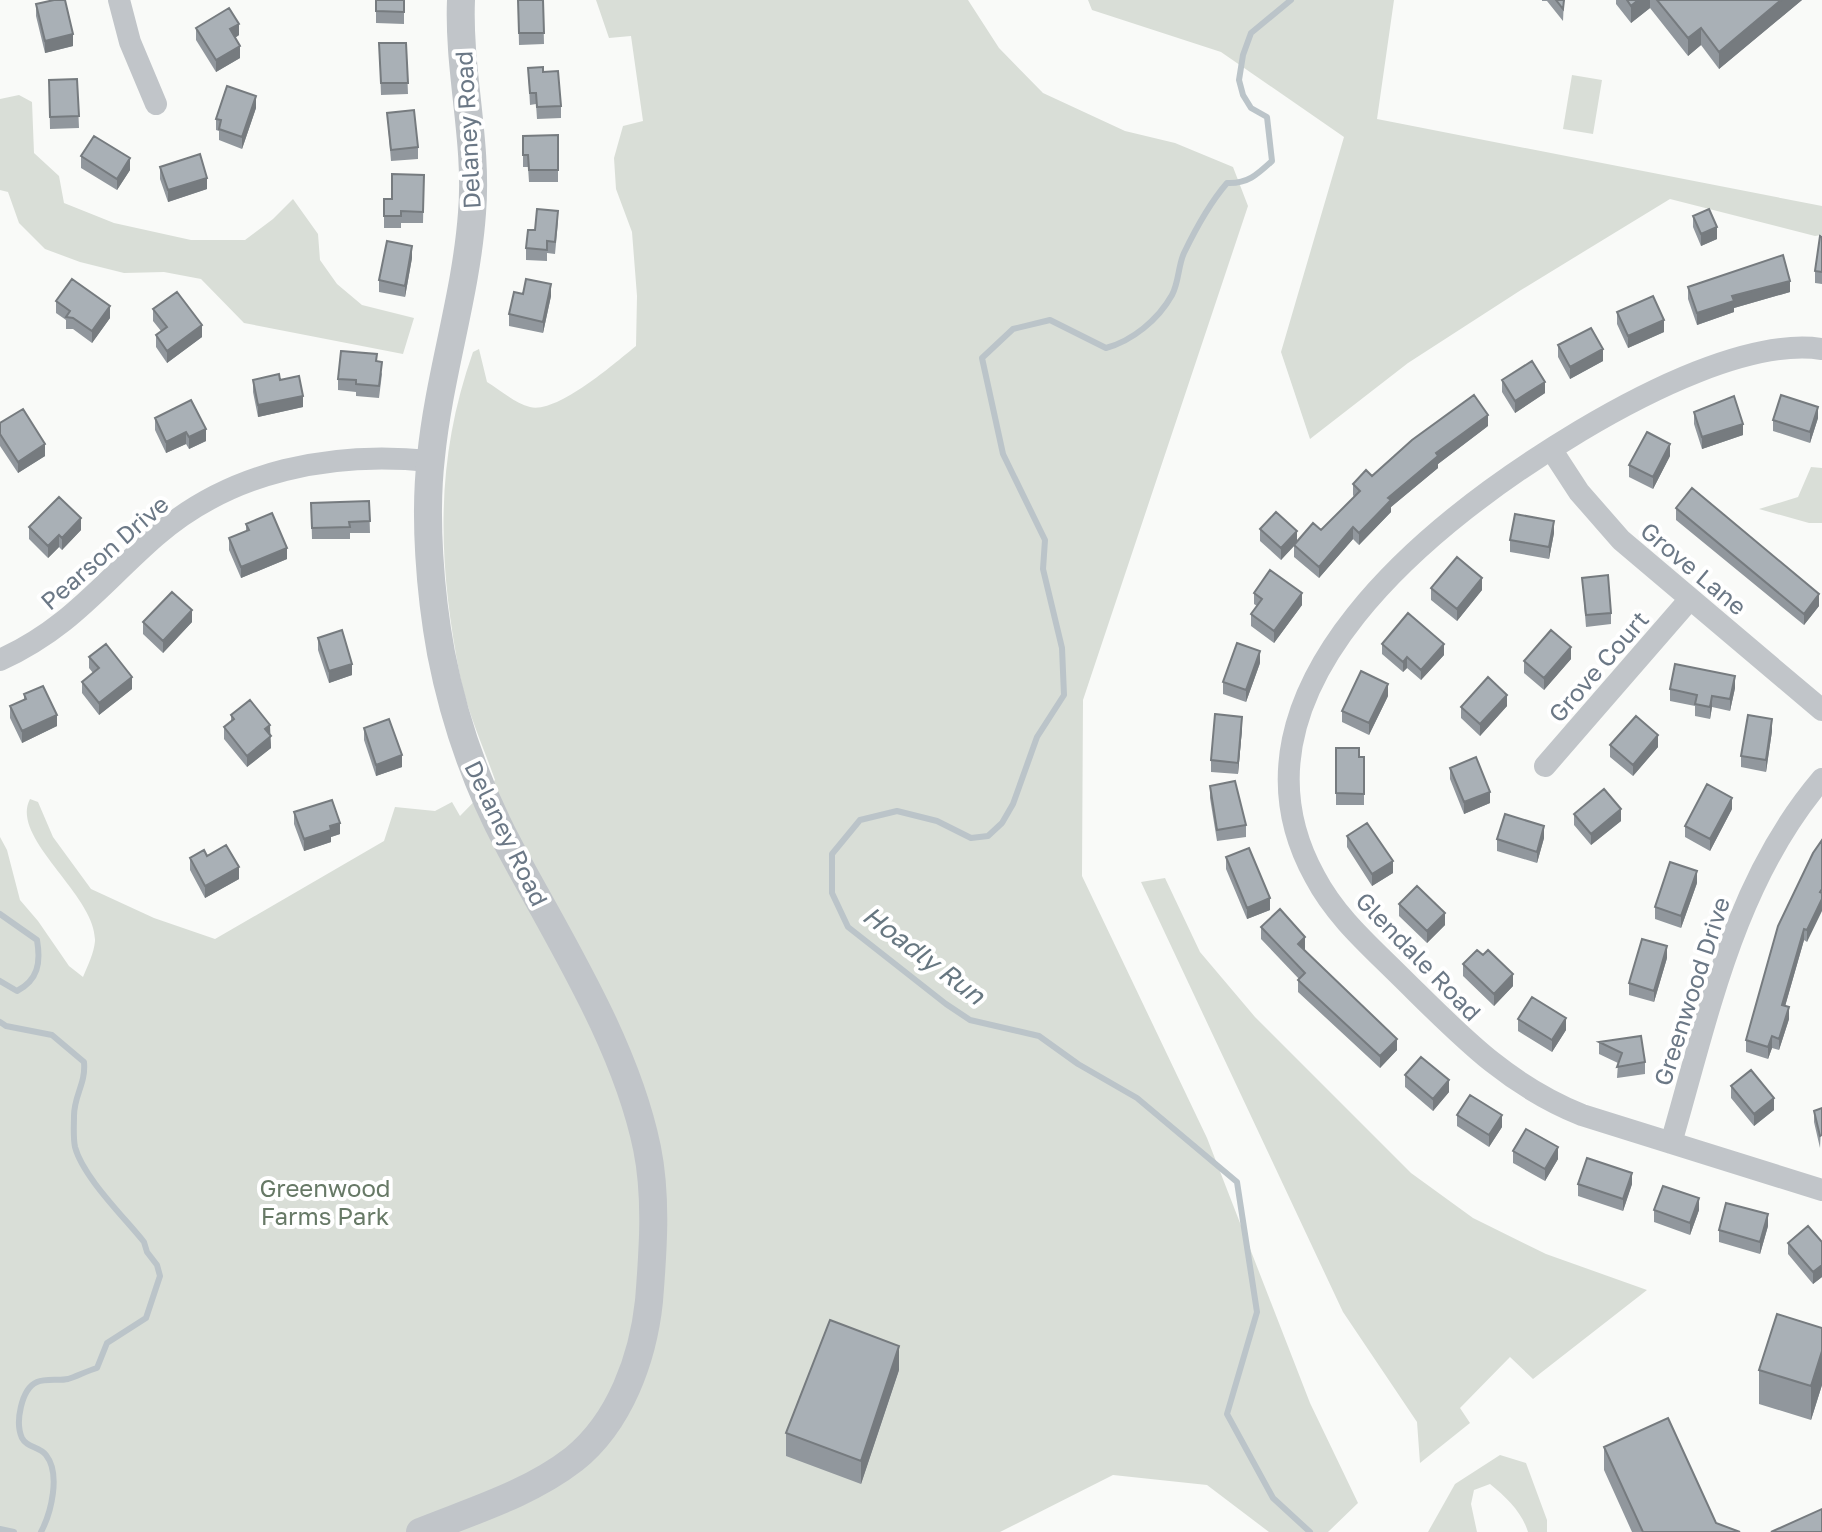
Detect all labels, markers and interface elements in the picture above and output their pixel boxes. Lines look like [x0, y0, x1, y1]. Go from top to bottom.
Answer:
street label: Delaney Road [448, 50, 486, 210]
street label: Pearson Drive [34, 489, 174, 615]
street label: Grove Lane [1635, 515, 1753, 621]
street label: Grove Court [1542, 605, 1654, 727]
street label: Delaney Road [459, 755, 555, 911]
street label: Glendale Road [1350, 886, 1488, 1026]
street label: Greenwood Drive [1647, 893, 1735, 1089]
water label: Hoadly Run [857, 899, 992, 1011]
park label: Greenwood Farms Park [259, 1173, 391, 1230]

